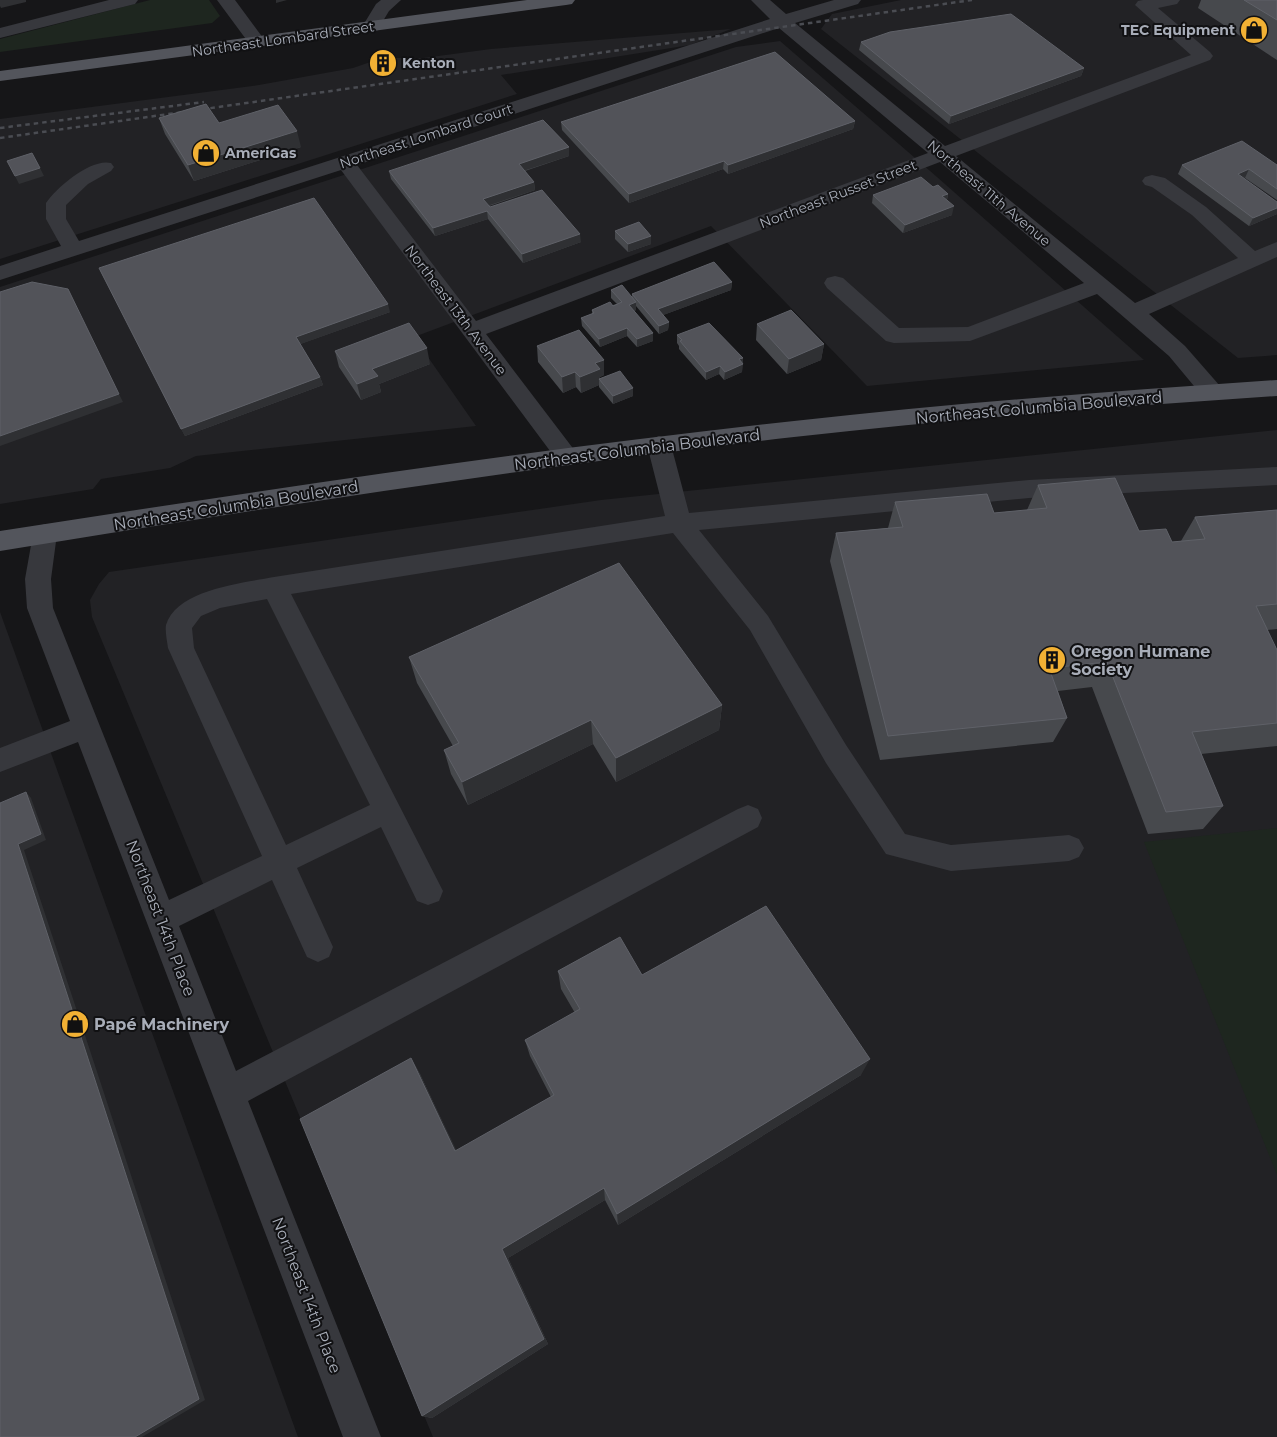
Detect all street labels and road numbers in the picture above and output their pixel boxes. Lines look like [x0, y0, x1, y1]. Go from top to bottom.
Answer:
street label: Northeast Lombard Street [191, 17, 376, 61]
street label: Northeast Lombard Court [337, 99, 515, 173]
street label: Northeast 11th Avenue [924, 136, 1054, 250]
street label: Northeast Russet Street [757, 156, 920, 232]
street label: Northeast 13th Avenue [401, 241, 511, 379]
street label: Northeast Columbia Boulevard [915, 387, 1163, 428]
street label: Northeast Columbia Boulevard [513, 425, 761, 474]
street label: Northeast Columbia Boulevard [112, 477, 360, 534]
street label: Northeast 14th Place [122, 837, 199, 999]
street label: Northeast 14th Place [268, 1214, 345, 1376]

